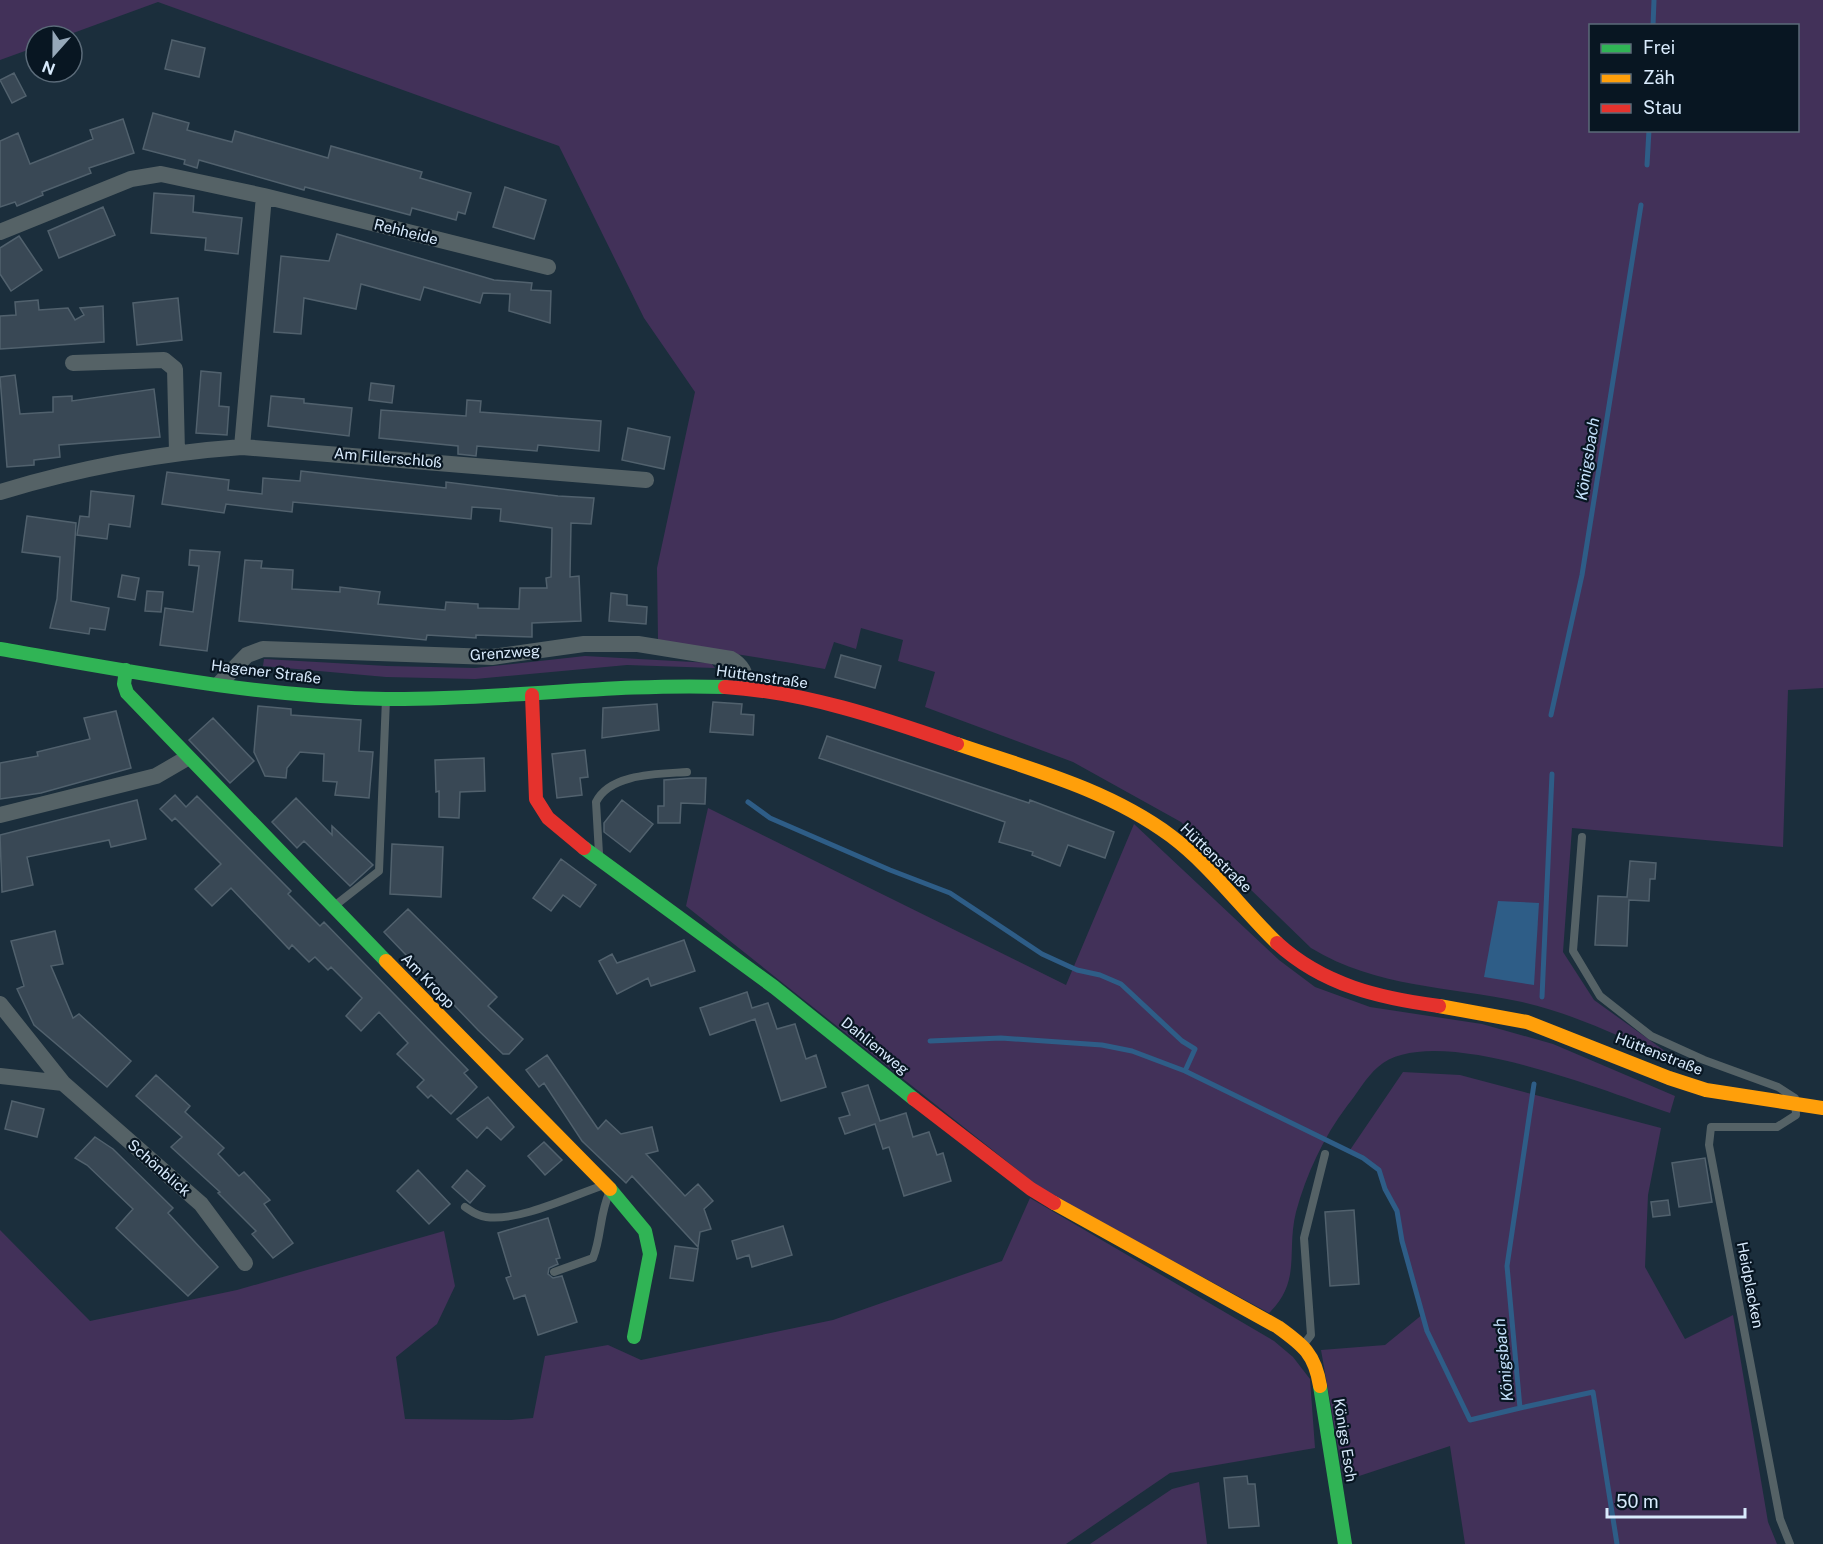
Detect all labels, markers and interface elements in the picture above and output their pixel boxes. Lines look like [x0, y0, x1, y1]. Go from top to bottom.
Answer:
north arrow [24, 24, 84, 84]
legend [1589, 24, 1799, 132]
text: Frei [1643, 37, 1675, 58]
text: N [40, 56, 58, 79]
text: Zäh [1643, 67, 1675, 88]
text: Stau [1643, 97, 1682, 118]
street label: Rehheide [372, 215, 440, 248]
water label: Königsbach [1572, 416, 1603, 502]
street label: Am Fillerschloß [333, 444, 443, 471]
street label: Grenzweg [469, 642, 541, 663]
street label: Hagener Straße [210, 656, 322, 687]
street label: Hüttenstraße [715, 662, 809, 691]
street label: Hüttenstraße [1177, 819, 1256, 896]
street label: Am Kropp [398, 950, 459, 1012]
street label: Dahlienweg [838, 1013, 912, 1078]
street label: Hüttenstraße [1613, 1029, 1705, 1078]
street label: Schönblick [125, 1136, 194, 1199]
street label: Heidplacken [1734, 1240, 1767, 1330]
water label: Königsbach [1490, 1317, 1517, 1403]
street label: Königs Esch [1331, 1397, 1360, 1483]
scale bar [1607, 1481, 1745, 1519]
text: 50 m [1616, 1491, 1659, 1512]

